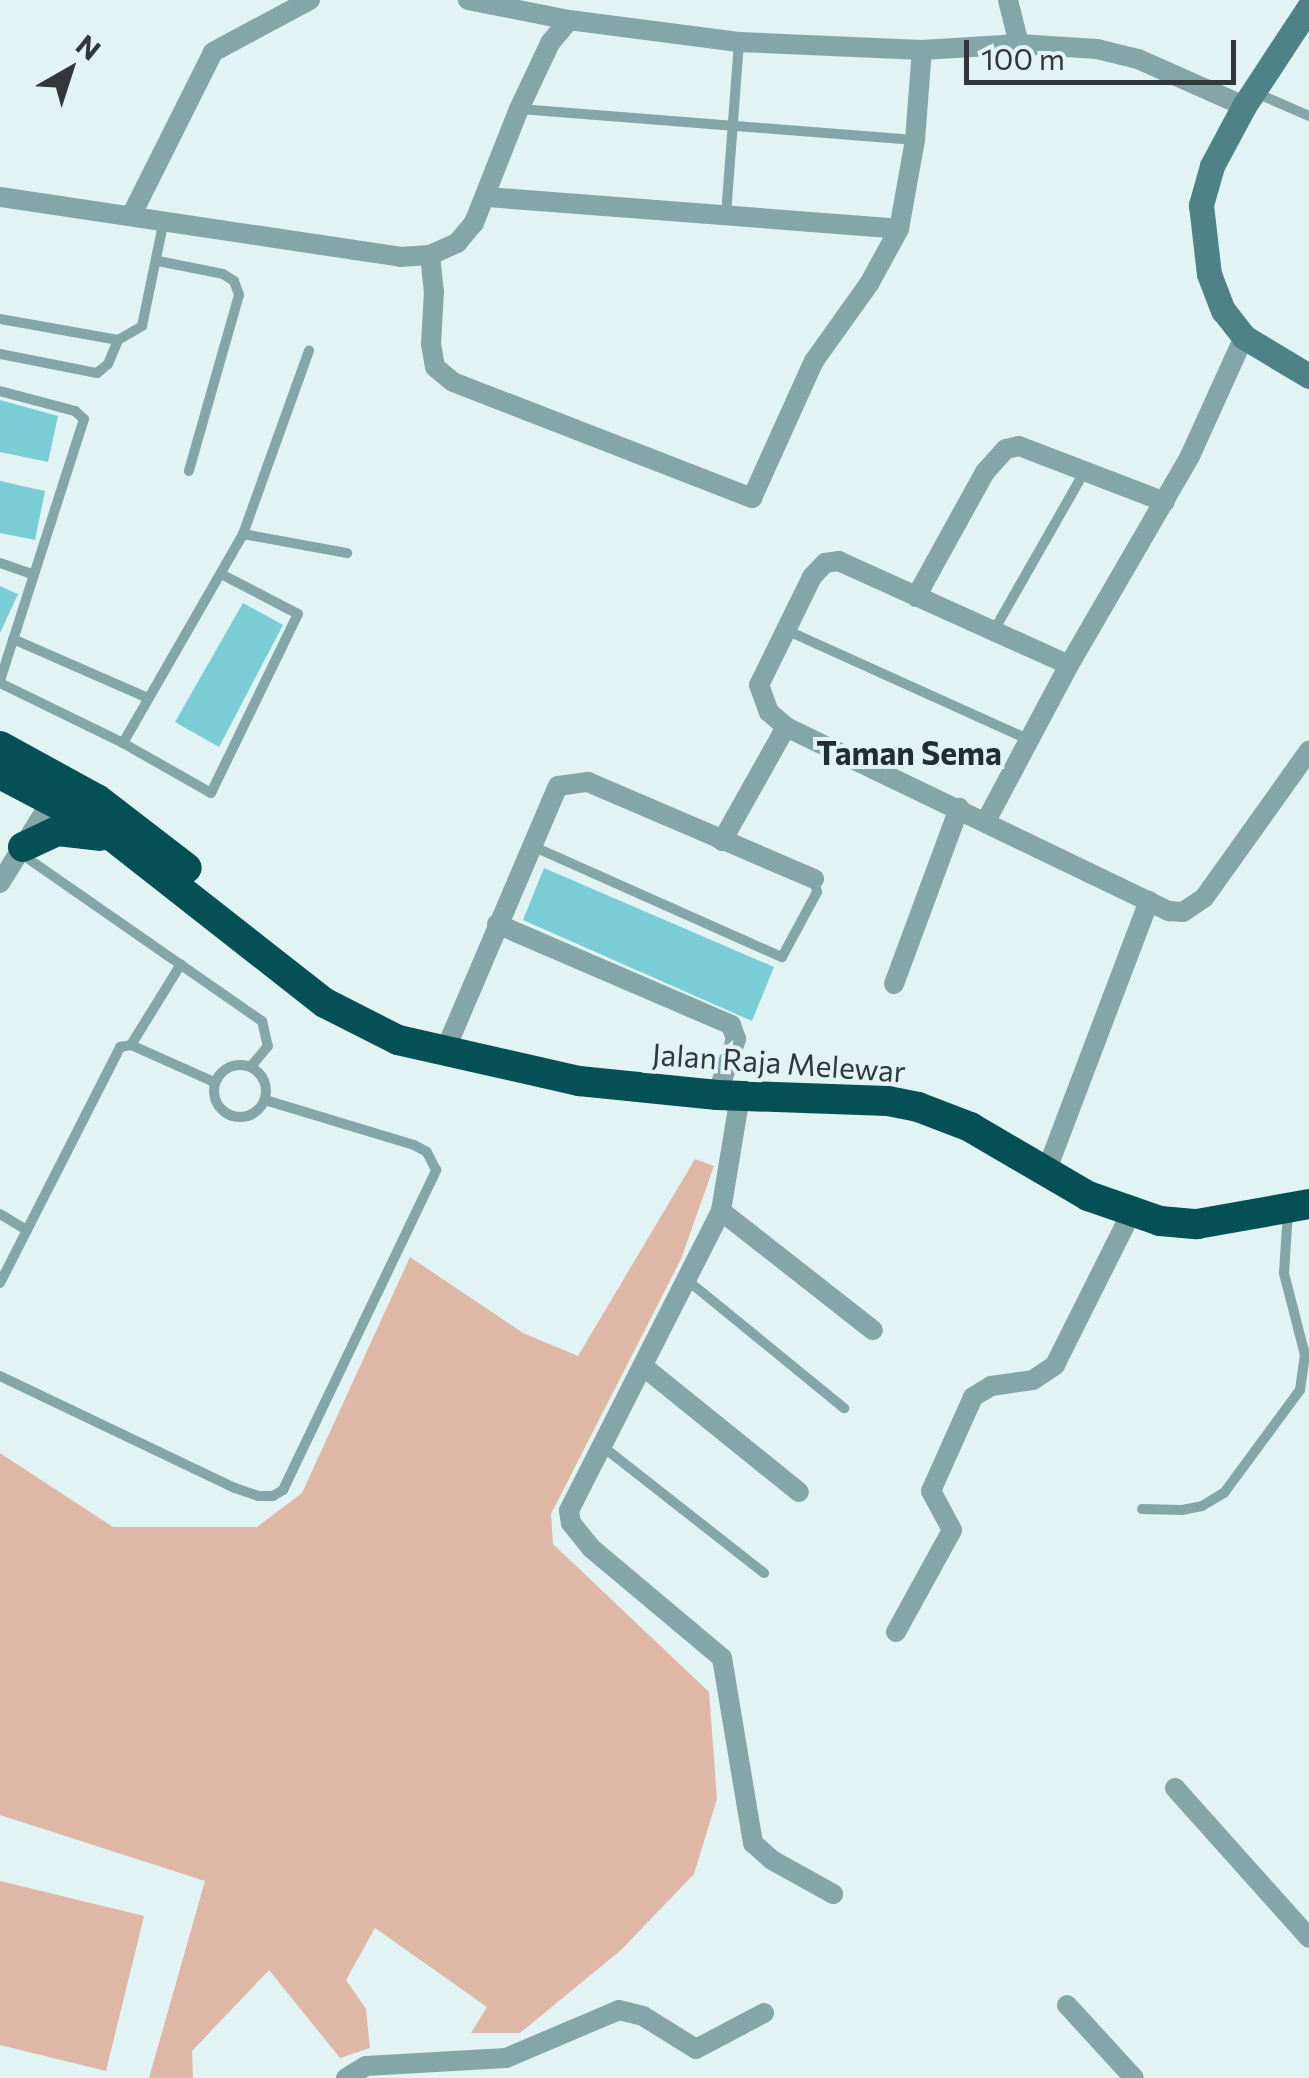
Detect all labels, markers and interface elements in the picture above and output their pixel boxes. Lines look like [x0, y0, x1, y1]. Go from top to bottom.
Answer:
north arrow [20, 20, 120, 120]
scale bar [969, 20, 1242, 82]
text: N [70, 27, 108, 67]
text: 100 m [981, 39, 1065, 76]
district label: Taman Sema [816, 733, 1002, 771]
street label: Jalan Raja Melewar [651, 1035, 907, 1089]

